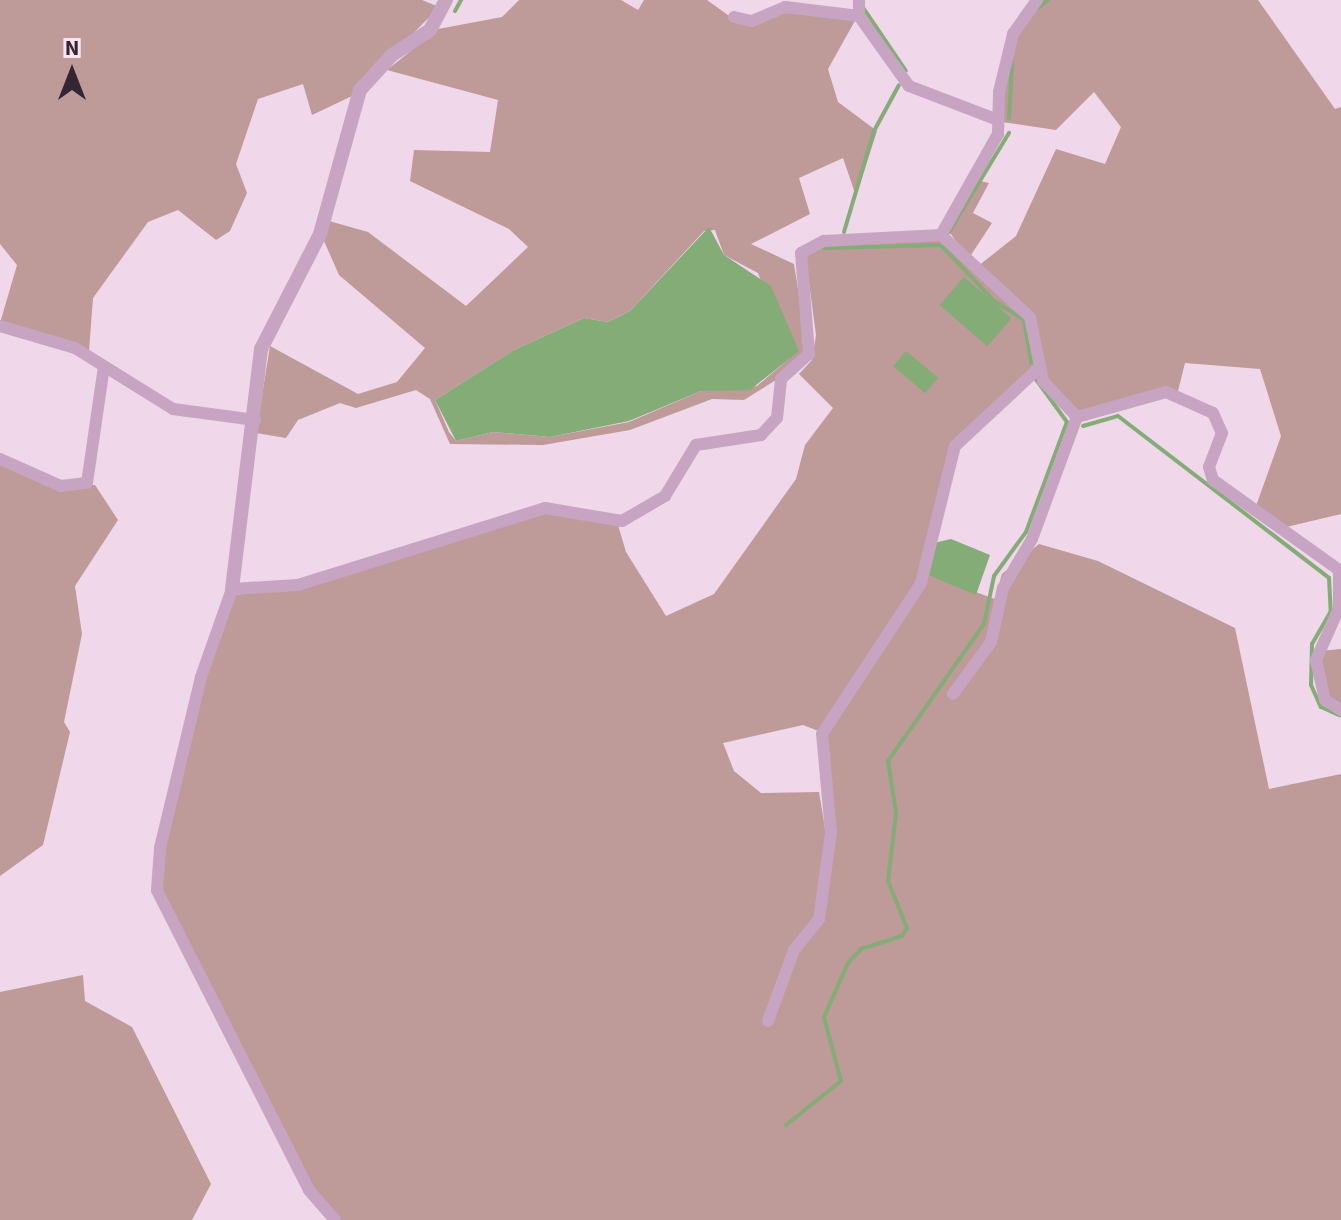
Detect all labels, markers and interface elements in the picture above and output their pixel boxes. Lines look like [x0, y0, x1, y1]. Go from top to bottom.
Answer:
north arrow [32, 32, 112, 112]
text: N [65, 32, 79, 64]

